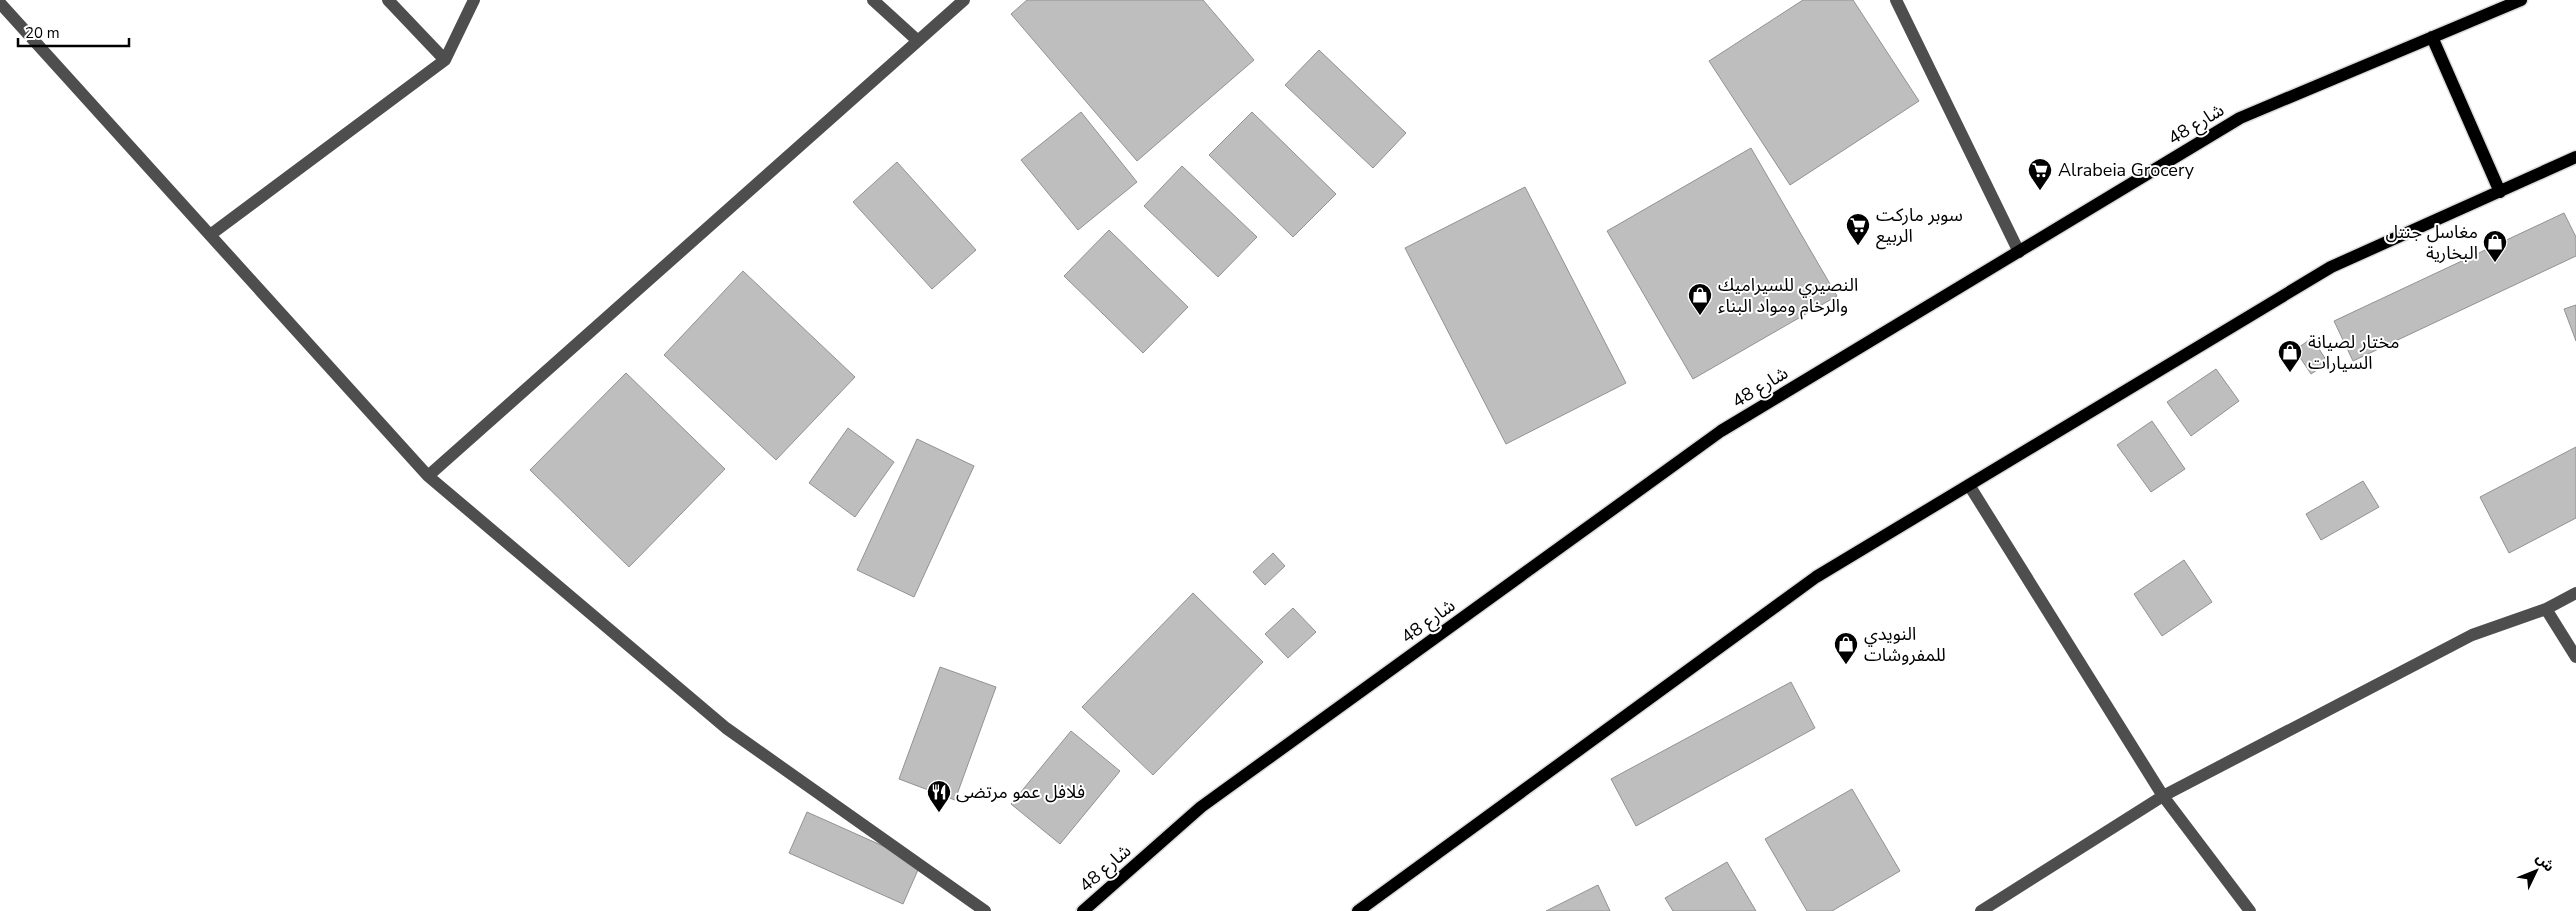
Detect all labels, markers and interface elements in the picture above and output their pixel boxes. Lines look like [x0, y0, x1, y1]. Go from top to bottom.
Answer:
scale bar [18, 15, 129, 47]
text: 20 m [25, 23, 60, 43]
street label: شارع 48 [2164, 98, 2229, 152]
supermarket icon: Alrabeia Grocery [2027, 157, 2053, 191]
place label: Alrabeia Grocery [2058, 158, 2195, 182]
place label: سوبر ماركت الربيع [1876, 203, 1963, 250]
supermarket icon: سوبر ماركت الربيع [1845, 212, 1871, 246]
place label: مغاسل جنتل البخارية [2385, 220, 2478, 265]
shop icon: مغاسل جنتل البخارية [2482, 229, 2508, 263]
place label: النصيري للسيراميك والرخام ومواد البناء [1718, 273, 1858, 320]
shop icon: النصيري للسيراميك والرخام ومواد البناء [1687, 282, 1713, 316]
place label: مختار لصيانة السيارات [2308, 330, 2399, 375]
shop icon: مختار لصيانة السيارات [2277, 339, 2303, 373]
street label: شارع 48 [1728, 361, 1793, 415]
street label: شارع 48 [1396, 593, 1461, 650]
place label: النويدي للمفروشات [1864, 622, 1946, 667]
shop icon: النويدي للمفروشات [1833, 631, 1859, 665]
restaurant icon: فلافل عمو مرتضى [926, 779, 952, 813]
place label: فلافل عمو مرتضى [956, 780, 1085, 804]
street label: شارع 48 [1074, 839, 1137, 899]
north arrow [2511, 846, 2561, 896]
text: ش [2532, 849, 2559, 876]

